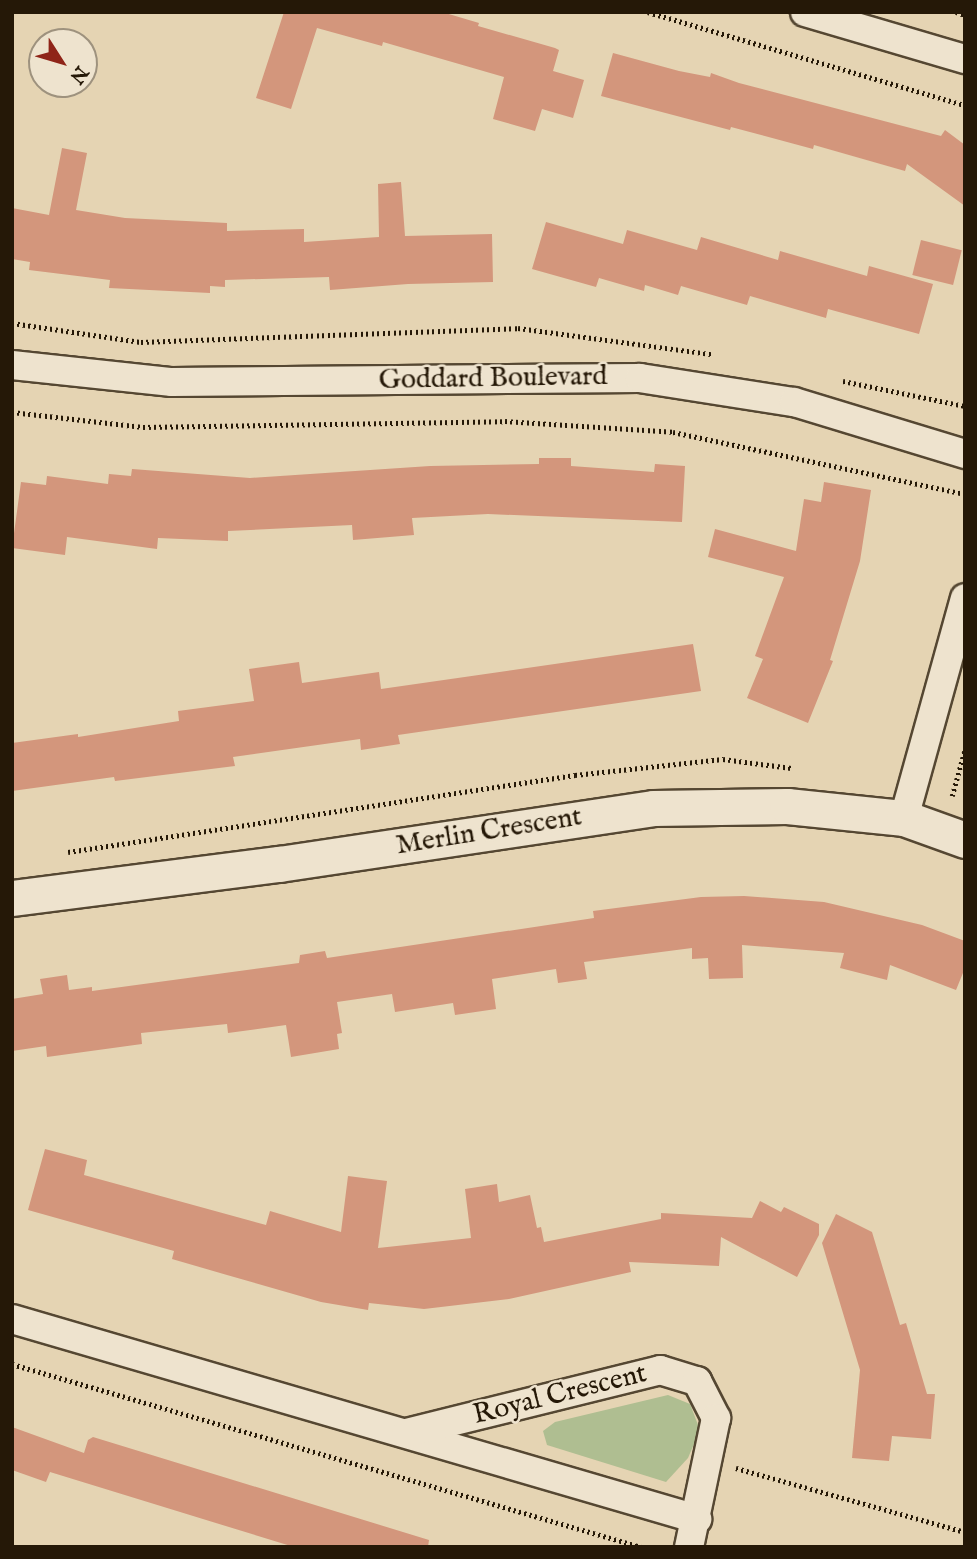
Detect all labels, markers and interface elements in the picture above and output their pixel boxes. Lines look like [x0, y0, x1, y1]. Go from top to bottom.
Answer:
north arrow [28, 28, 98, 98]
text: N [64, 61, 93, 88]
street label: Goddard Boulevard [378, 360, 608, 398]
street label: Merlin Crescent [394, 801, 584, 863]
street label: Royal Crescent [470, 1357, 650, 1433]

